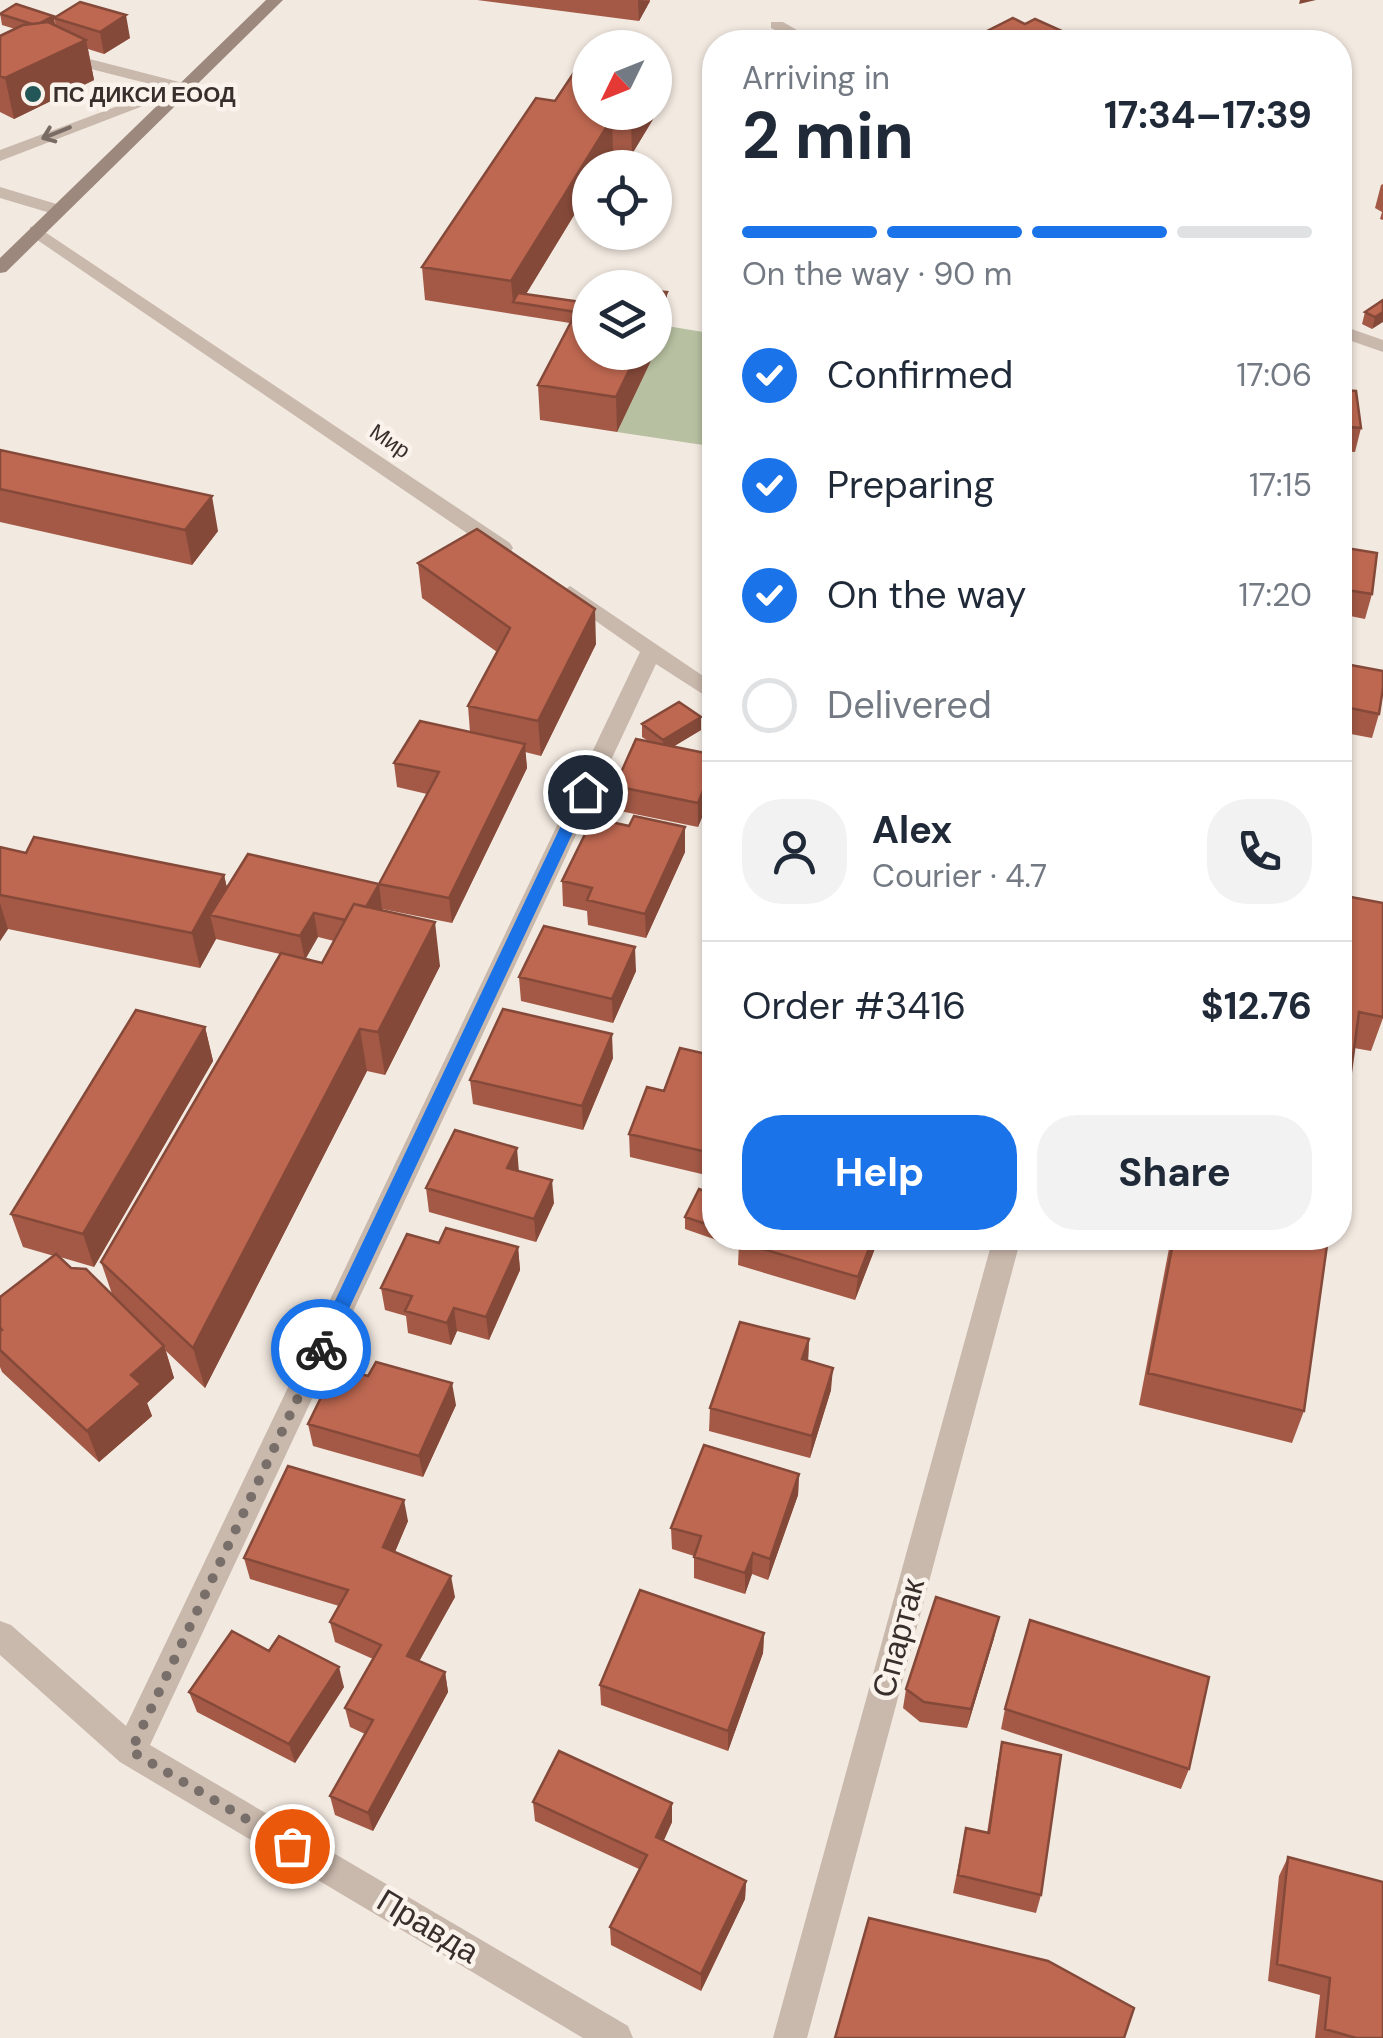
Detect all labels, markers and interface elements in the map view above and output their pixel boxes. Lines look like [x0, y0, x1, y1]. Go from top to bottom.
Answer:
north arrow [572, 30, 672, 130]
map controls [572, 30, 672, 370]
text: Arriving in [742, 57, 890, 99]
place label: ПС ДИКСИ ЕООД [53, 80, 236, 109]
marker: ПС ДИКСИ ЕООД [22, 83, 44, 105]
text: 17:34–17:39 [1104, 90, 1312, 140]
text: 2 min [742, 94, 914, 178]
one-way arrow [41, 125, 72, 143]
button: locate [572, 150, 672, 250]
text: On the way · 90 m [742, 253, 1012, 295]
button: layers [572, 270, 672, 370]
icon: check [742, 348, 797, 403]
text: Confirmed [827, 350, 1013, 400]
text: 17:06 [1236, 354, 1312, 396]
street label: Мир [364, 417, 416, 465]
icon: check [742, 458, 797, 513]
text: Preparing [827, 460, 995, 510]
text: 17:15 [1249, 464, 1312, 506]
icon: check [742, 568, 797, 623]
text: On the way [827, 570, 1026, 620]
text: 17:20 [1238, 574, 1312, 616]
text: Delivered [827, 680, 992, 730]
pin [543, 750, 628, 835]
icon: home [558, 765, 613, 820]
button: person [742, 799, 847, 904]
button: phone [1207, 799, 1312, 904]
text: Alex [872, 805, 952, 855]
text: Courier · 4.7 [872, 855, 1047, 897]
text: Order #3416 [742, 981, 966, 1031]
text: $12.76 [1201, 981, 1312, 1031]
button: Help [742, 1115, 1017, 1230]
button: Share [1037, 1115, 1312, 1230]
courier [271, 1299, 371, 1399]
icon: bike [294, 1322, 349, 1377]
street label: Спартак [862, 1573, 934, 1702]
pin [250, 1804, 335, 1889]
icon: bag [265, 1819, 320, 1874]
street label: Правда [369, 1879, 487, 1973]

